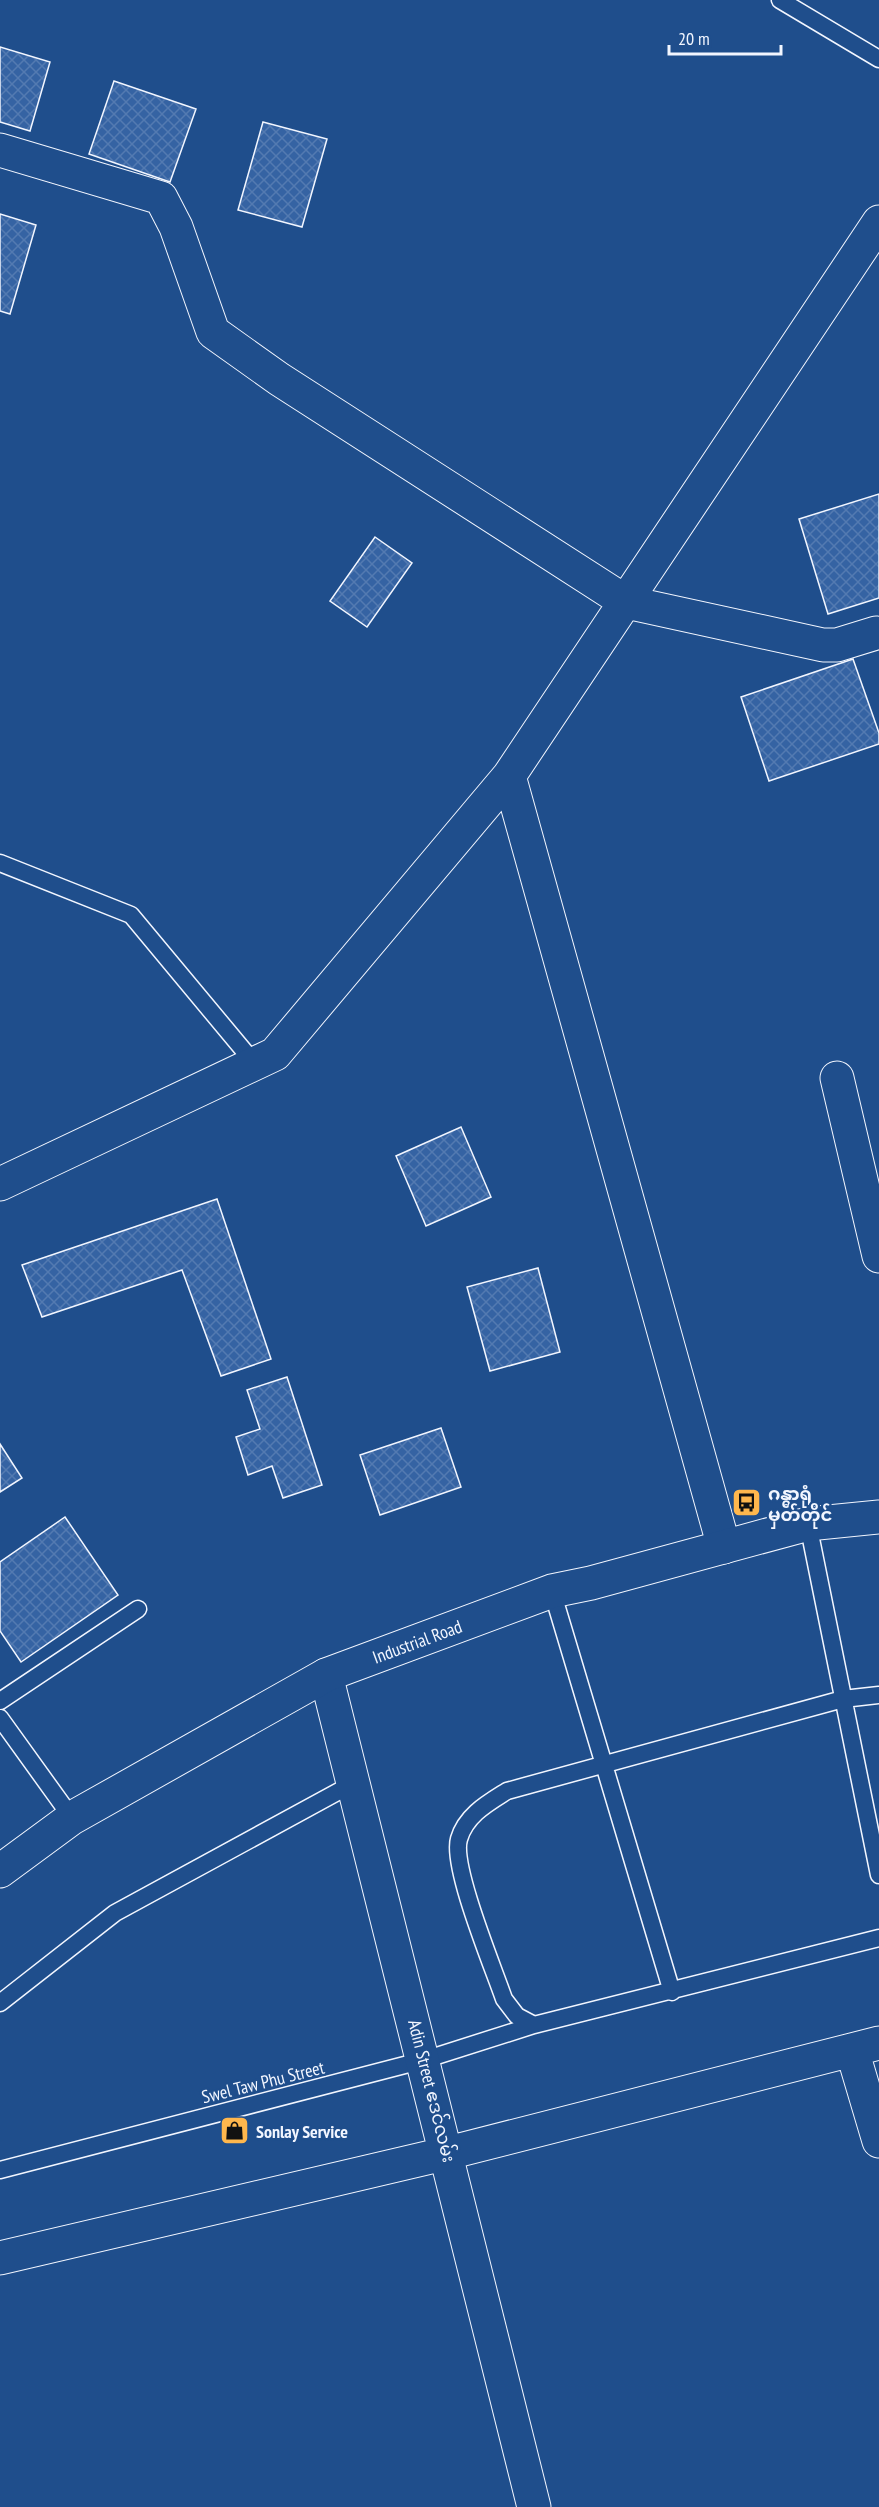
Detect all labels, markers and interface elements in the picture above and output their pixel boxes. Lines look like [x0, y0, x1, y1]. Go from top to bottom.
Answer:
scale bar [669, 18, 782, 56]
text: 20 m [678, 27, 710, 50]
place label: ဂန္ဓာရုံ မှတ်တိုင် [768, 1482, 832, 1529]
bus stop icon: ဂန္ဓာရုံ မှတ်တိုင် [731, 1487, 763, 1519]
street label: Industrial Road [369, 1614, 465, 1668]
street label: Adin Street ဧဒင်လမ်း [403, 2017, 462, 2165]
street label: Swel Taw Phu Street [199, 2056, 327, 2108]
shop icon: Sonlay Service [219, 2115, 251, 2147]
place label: Sonlay Service [256, 2120, 348, 2143]

